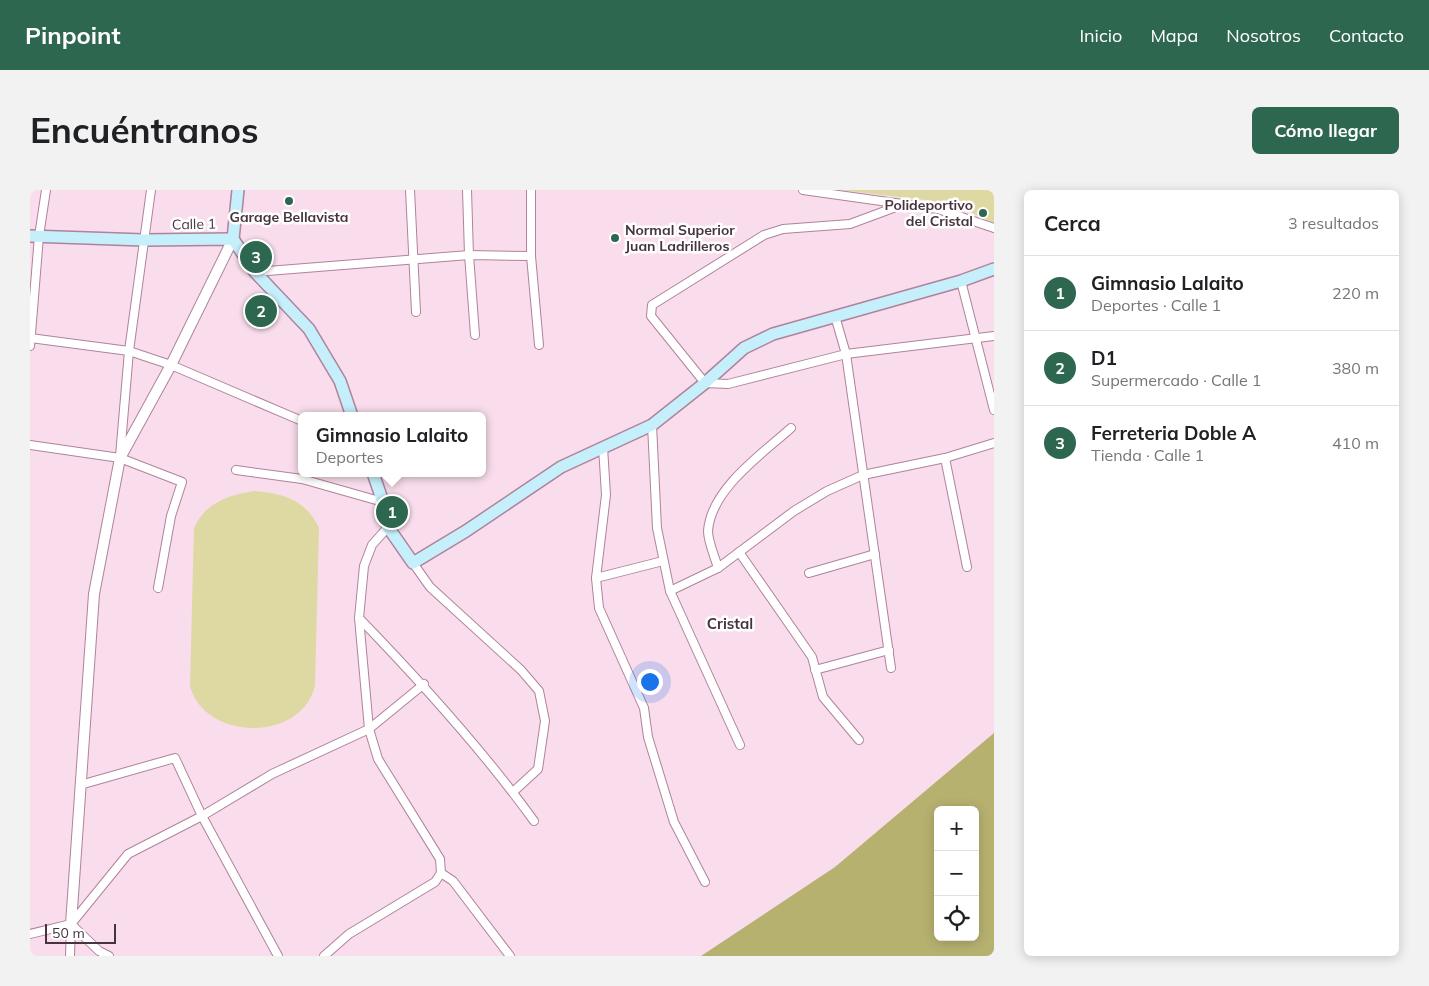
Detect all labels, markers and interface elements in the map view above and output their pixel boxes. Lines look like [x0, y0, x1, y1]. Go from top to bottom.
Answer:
text: Pinpoint [25, 20, 121, 50]
text: Inicio [1079, 24, 1122, 47]
text: Mapa [1150, 24, 1198, 47]
text: Nosotros [1226, 24, 1301, 47]
text: Contacto [1329, 24, 1404, 47]
button: Cómo llegar [1252, 107, 1399, 154]
text: Encuéntranos [30, 108, 259, 152]
marker: Garage Bellavista [283, 195, 295, 207]
place label: Polideportivo del Cristal [884, 196, 973, 230]
marker: Polideportivo del Cristal [977, 207, 989, 219]
place label: Garage Bellavista [230, 208, 348, 226]
text: Cerca [1044, 210, 1101, 236]
text: 3 resultados [1288, 213, 1379, 233]
street label: Calle 1 [172, 215, 216, 233]
place label: Normal Superior Juan Ladrilleros [625, 221, 735, 255]
marker: Normal Superior Juan Ladrilleros [609, 232, 621, 244]
pin: 3 [240, 238, 272, 276]
text: Gimnasio Lalaito [1091, 271, 1244, 295]
text: 1 [1055, 283, 1065, 303]
text: 220 m [1332, 283, 1379, 303]
pin: 2 [245, 292, 277, 330]
text: Deportes · Calle 1 [1091, 295, 1221, 315]
text: D1 [1091, 346, 1117, 370]
text: 2 [1055, 358, 1065, 378]
text: 380 m [1332, 358, 1379, 378]
text: Supermercado · Calle 1 [1091, 370, 1261, 390]
popup [298, 412, 486, 477]
text: Ferreteria Doble A [1091, 421, 1256, 445]
text: Gimnasio Lalaito [316, 423, 468, 447]
text: 3 [1055, 433, 1065, 453]
text: 410 m [1332, 433, 1379, 453]
text: Tienda · Calle 1 [1091, 445, 1204, 465]
text: Deportes [316, 447, 383, 467]
pin: 1 [376, 493, 408, 531]
district label: Cristal [707, 614, 753, 633]
your location [637, 669, 663, 695]
map controls [934, 806, 979, 941]
button: + [934, 806, 979, 851]
button: − [934, 851, 979, 896]
button: locate [934, 896, 979, 941]
scale bar [45, 921, 116, 944]
text: 50 m [52, 924, 85, 942]

